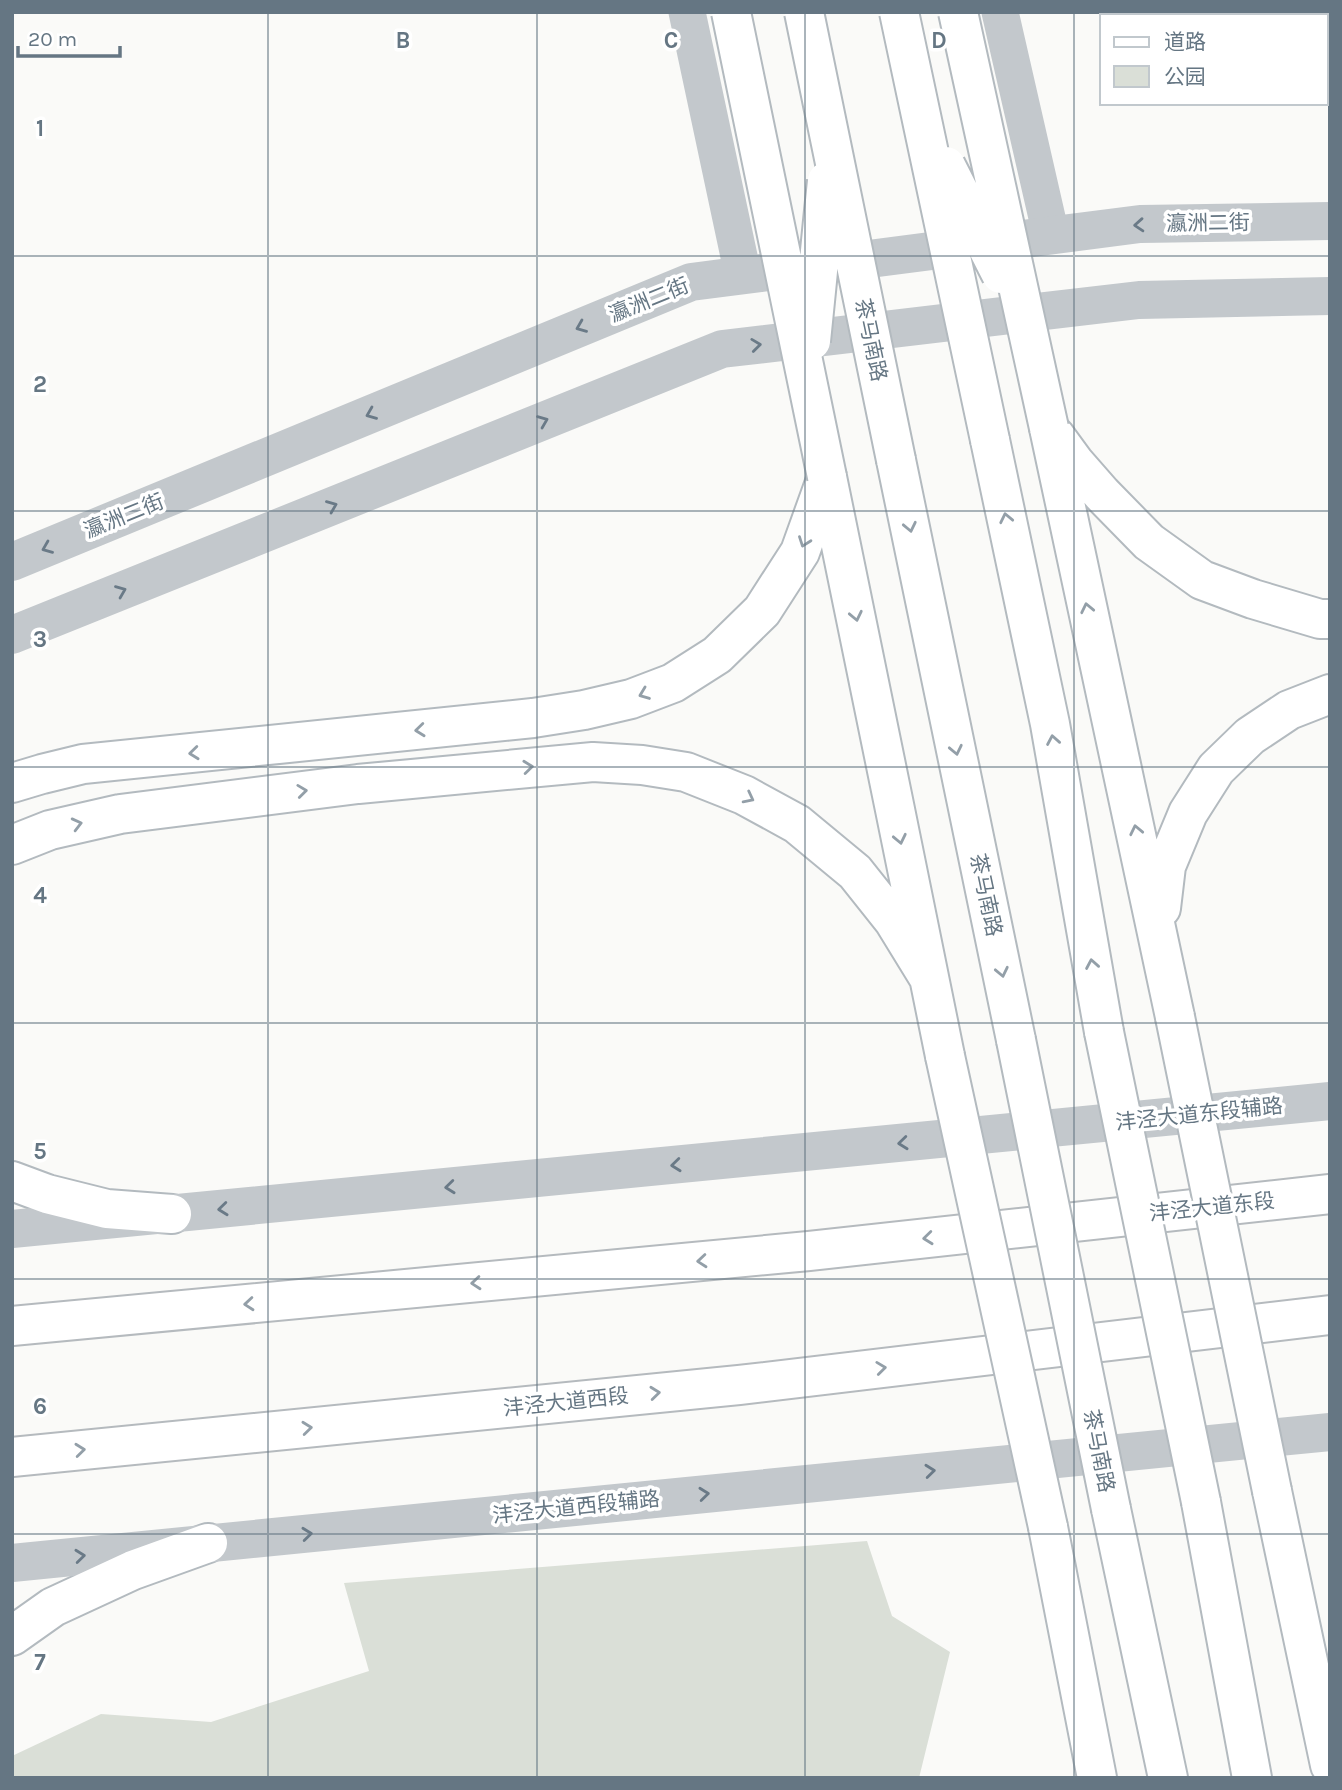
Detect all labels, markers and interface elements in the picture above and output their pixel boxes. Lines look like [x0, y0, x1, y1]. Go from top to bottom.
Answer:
scale bar [18, 14, 119, 58]
legend [1100, 14, 1328, 105]
text: 20 m [28, 27, 77, 51]
text: B [396, 27, 410, 54]
text: C [664, 27, 678, 54]
text: D [931, 27, 947, 54]
text: 道路 [1164, 30, 1206, 54]
text: 公园 [1164, 65, 1206, 89]
text: 1 [36, 115, 44, 142]
street label: 瀛洲二街 [1166, 210, 1250, 236]
one-way arrow [1133, 217, 1144, 232]
street label: 瀛洲二街 [606, 273, 692, 327]
street label: 茶马南路 [851, 296, 891, 384]
one-way arrow [576, 319, 589, 333]
one-way arrow [751, 338, 762, 353]
text: 2 [33, 371, 47, 398]
one-way arrow [366, 406, 378, 420]
one-way arrow [536, 416, 548, 430]
street label: 瀛洲二街 [81, 489, 167, 543]
one-way arrow [325, 501, 337, 515]
one-way arrow [1000, 512, 1015, 524]
one-way arrow [901, 521, 916, 533]
one-way arrow [798, 535, 812, 547]
one-way arrow [42, 539, 54, 553]
one-way arrow [114, 586, 126, 600]
one-way arrow [1080, 602, 1095, 614]
one-way arrow [848, 610, 863, 622]
text: 3 [33, 626, 47, 653]
one-way arrow [639, 686, 651, 700]
one-way arrow [414, 722, 426, 737]
one-way arrow [1046, 734, 1061, 746]
one-way arrow [947, 744, 962, 756]
one-way arrow [188, 745, 199, 760]
one-way arrow [523, 760, 534, 775]
one-way arrow [296, 783, 308, 798]
one-way arrow [742, 790, 754, 803]
one-way arrow [71, 818, 83, 832]
one-way arrow [1129, 824, 1144, 836]
one-way arrow [892, 833, 907, 845]
street label: 茶马南路 [966, 851, 1006, 939]
text: 4 [33, 882, 47, 909]
one-way arrow [1085, 958, 1100, 970]
one-way arrow [993, 966, 1008, 978]
street label: 沣泾大道东段辅路 [1114, 1093, 1284, 1135]
one-way arrow [897, 1135, 908, 1150]
text: 5 [33, 1138, 47, 1165]
one-way arrow [670, 1157, 681, 1172]
one-way arrow [444, 1179, 455, 1194]
street label: 沣泾大道东段 [1148, 1188, 1276, 1226]
one-way arrow [218, 1201, 229, 1216]
one-way arrow [923, 1231, 934, 1246]
one-way arrow [696, 1254, 708, 1269]
one-way arrow [470, 1275, 481, 1290]
one-way arrow [243, 1296, 254, 1311]
one-way arrow [875, 1361, 887, 1376]
street label: 沣泾大道西段 [502, 1383, 630, 1421]
one-way arrow [650, 1386, 661, 1401]
text: 6 [33, 1393, 47, 1420]
street label: 茶马南路 [1079, 1407, 1119, 1495]
one-way arrow [301, 1420, 312, 1435]
one-way arrow [75, 1443, 86, 1458]
one-way arrow [924, 1464, 936, 1479]
street label: 沣泾大道西段辅路 [491, 1486, 661, 1528]
one-way arrow [698, 1487, 709, 1502]
one-way arrow [301, 1526, 312, 1541]
one-way arrow [74, 1549, 86, 1564]
text: 7 [34, 1649, 46, 1676]

